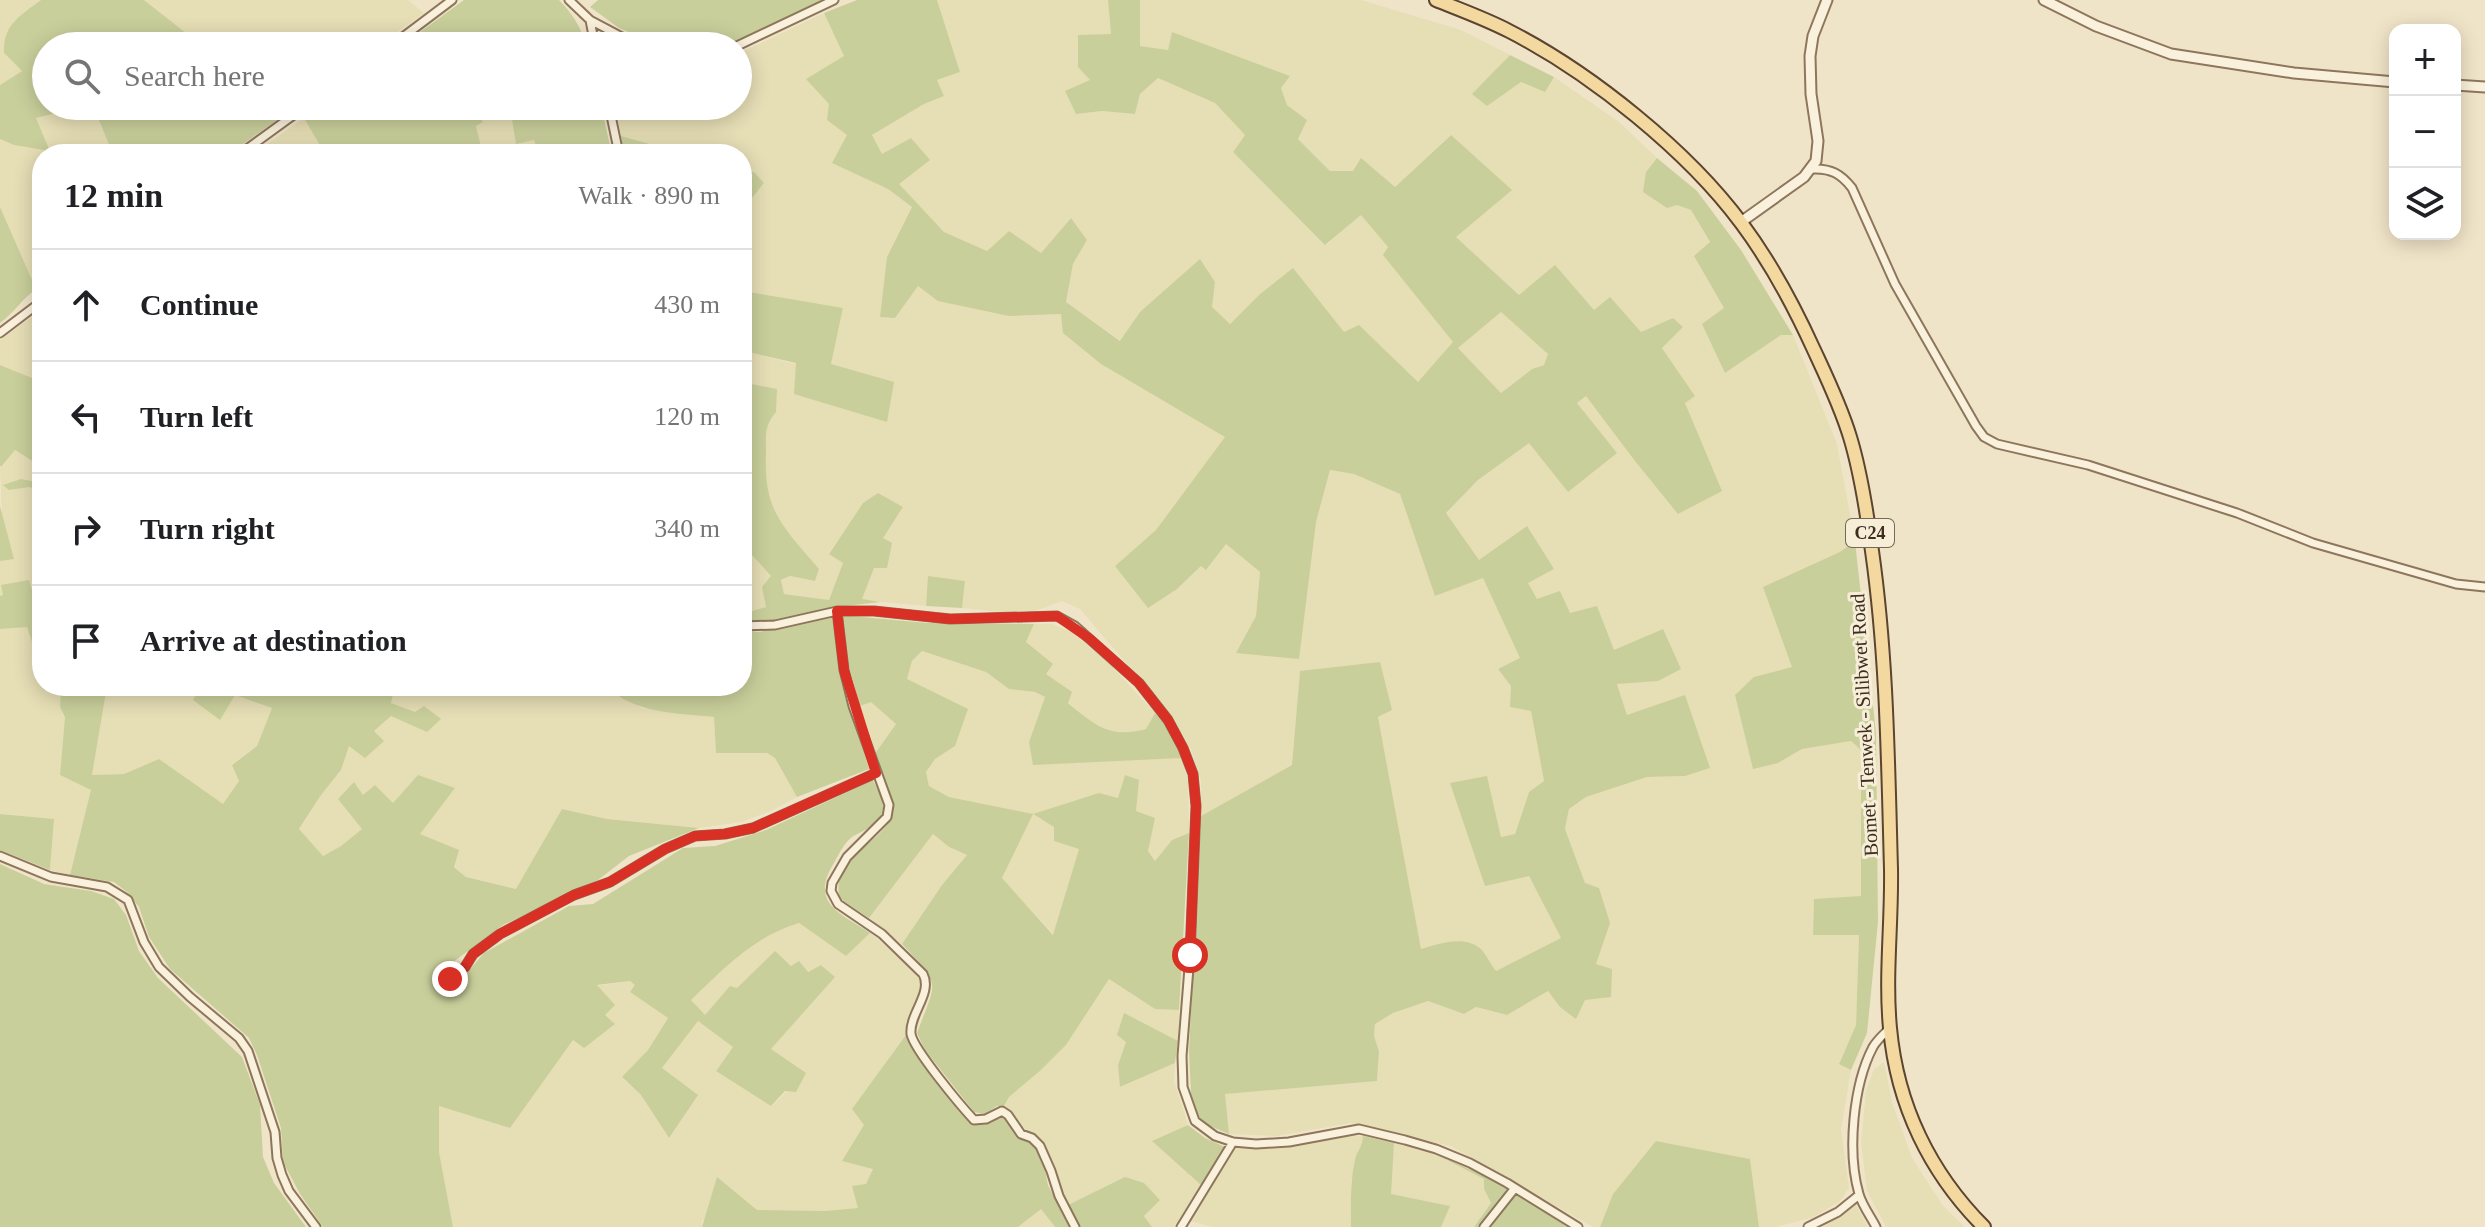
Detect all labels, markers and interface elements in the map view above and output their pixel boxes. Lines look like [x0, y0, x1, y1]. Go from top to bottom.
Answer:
map controls [2389, 24, 2461, 240]
button: + [2389, 24, 2461, 96]
search box [32, 32, 752, 120]
icon: search [60, 54, 104, 98]
text: Search here [124, 59, 265, 92]
button: − [2389, 96, 2461, 168]
button: layers [2389, 168, 2461, 240]
text: 12 min [64, 177, 163, 214]
text: Walk · 890 m [578, 181, 720, 210]
icon: ahead [64, 283, 108, 327]
text: Continue [140, 288, 258, 321]
text: 430 m [654, 290, 720, 319]
icon: left [64, 395, 108, 439]
text: Turn left [140, 400, 253, 433]
text: 120 m [654, 402, 720, 431]
icon: right [64, 507, 108, 551]
text: Turn right [140, 512, 275, 545]
text: 340 m [654, 514, 720, 543]
road number: C24 [1846, 519, 1894, 547]
street label: Bomet - Tenwek - Silibwet Road [1846, 593, 1882, 857]
icon: arrive [64, 619, 108, 663]
text: Arrive at destination [140, 624, 407, 657]
route start [1172, 937, 1208, 973]
route end [432, 961, 468, 997]

